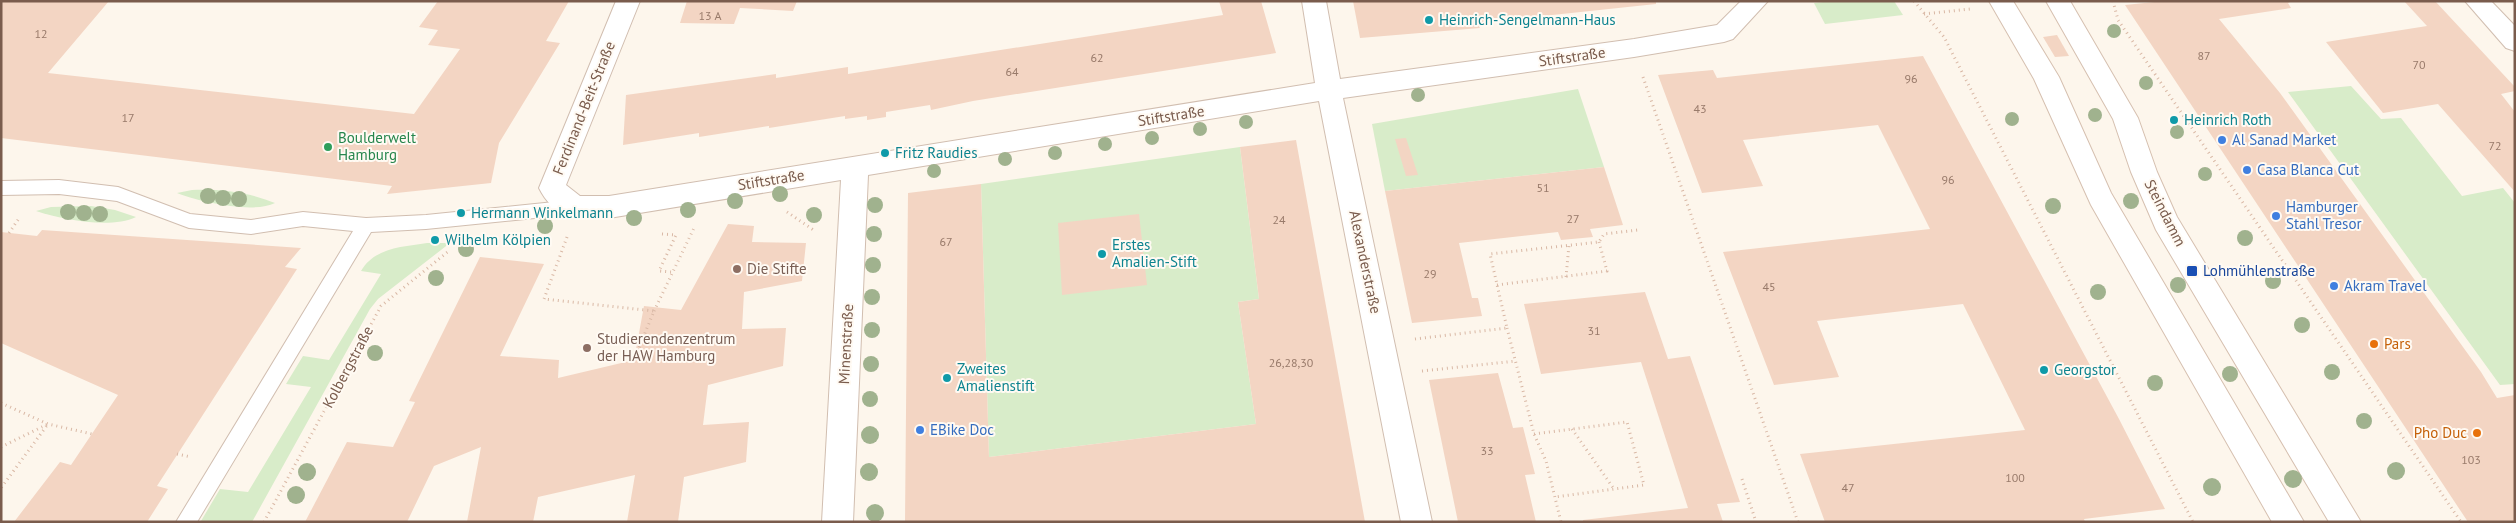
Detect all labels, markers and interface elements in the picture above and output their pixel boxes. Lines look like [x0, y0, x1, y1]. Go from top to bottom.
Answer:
house number: 13 A [699, 8, 721, 23]
place label: Heinrich-Sengelmann-Haus [1439, 10, 1616, 29]
marker: Heinrich-Sengelmann-Haus [1423, 14, 1435, 26]
house number: 12 [34, 26, 48, 41]
street label: Ferdinand-Beit-Straße [548, 38, 619, 177]
street label: Stiftstraße [1537, 42, 1606, 71]
house number: 87 [2197, 48, 2211, 63]
house number: 62 [1090, 50, 1104, 65]
house number: 70 [2412, 57, 2426, 72]
house number: 64 [1005, 64, 1019, 79]
house number: 96 [1904, 71, 1918, 86]
street label: Stiftstraße [1136, 101, 1206, 130]
house number: 43 [1693, 101, 1707, 116]
house number: 17 [121, 110, 135, 125]
place label: Heinrich Roth [2184, 110, 2272, 129]
marker: Heinrich Roth [2168, 114, 2180, 126]
place label: Boulderwelt Hamburg [338, 128, 416, 164]
place label: Al Sanad Market [2232, 130, 2336, 149]
marker: Al Sanad Market [2216, 134, 2228, 146]
house number: 72 [2488, 138, 2502, 153]
marker: Boulderwelt Hamburg [322, 141, 334, 153]
place label: Fritz Raudies [895, 143, 978, 162]
marker: Fritz Raudies [879, 147, 891, 159]
place label: Casa Blanca Cut [2257, 160, 2359, 179]
marker: Casa Blanca Cut [2241, 164, 2253, 176]
street label: Stiftstraße [736, 165, 806, 194]
house number: 96 [1941, 172, 1955, 187]
street label: Steindamm [2140, 176, 2190, 249]
house number: 51 [1536, 180, 1550, 195]
place label: Hamburger Stahl Tresor [2286, 197, 2362, 233]
place label: Hermann Winkelmann [471, 203, 613, 222]
marker: Hermann Winkelmann [455, 207, 467, 219]
street label: Alexanderstraße [1345, 209, 1386, 315]
marker: Hamburger Stahl Tresor [2270, 210, 2282, 222]
house number: 27 [1566, 211, 1580, 226]
house number: 24 [1272, 212, 1286, 227]
place label: Wilhelm Kölpien [445, 230, 551, 249]
marker: Wilhelm Kölpien [429, 234, 441, 246]
house number: 67 [939, 234, 953, 249]
place label: Erstes Amalien-Stift [1112, 235, 1197, 271]
marker: Erstes Amalien-Stift [1096, 248, 1108, 260]
place label: Die Stifte [747, 259, 807, 278]
place label: Lohmühlenstraße [2203, 261, 2315, 280]
marker: Die Stifte [731, 263, 743, 275]
marker: Lohmühlenstraße [2185, 264, 2199, 278]
house number: 29 [1423, 266, 1437, 281]
place label: Akram Travel [2344, 276, 2427, 295]
house number: 45 [1762, 279, 1776, 294]
marker: Akram Travel [2328, 280, 2340, 292]
street label: Minenstraße [834, 303, 857, 385]
street label: Kolbergstraße [318, 322, 377, 411]
house number: 31 [1587, 323, 1601, 338]
place label: Studierendenzentrum der HAW Hamburg [597, 329, 735, 365]
place label: Pars [2384, 334, 2411, 353]
marker: Pars [2368, 338, 2380, 350]
marker: Studierendenzentrum der HAW Hamburg [581, 342, 593, 354]
house number: 26,28,30 [1269, 355, 1314, 370]
place label: Zweites Amalienstift [957, 359, 1035, 395]
place label: Georgstor [2054, 360, 2116, 379]
marker: Georgstor [2038, 364, 2050, 376]
marker: Zweites Amalienstift [941, 372, 953, 384]
place label: EBike Doc [930, 420, 994, 439]
place label: Pho Duc [2414, 423, 2467, 442]
marker: EBike Doc [914, 424, 926, 436]
marker: Pho Duc [2471, 427, 2483, 439]
house number: 33 [1480, 443, 1494, 458]
house number: 103 [2461, 452, 2481, 467]
house number: 100 [2005, 470, 2025, 485]
house number: 47 [1841, 480, 1855, 495]

